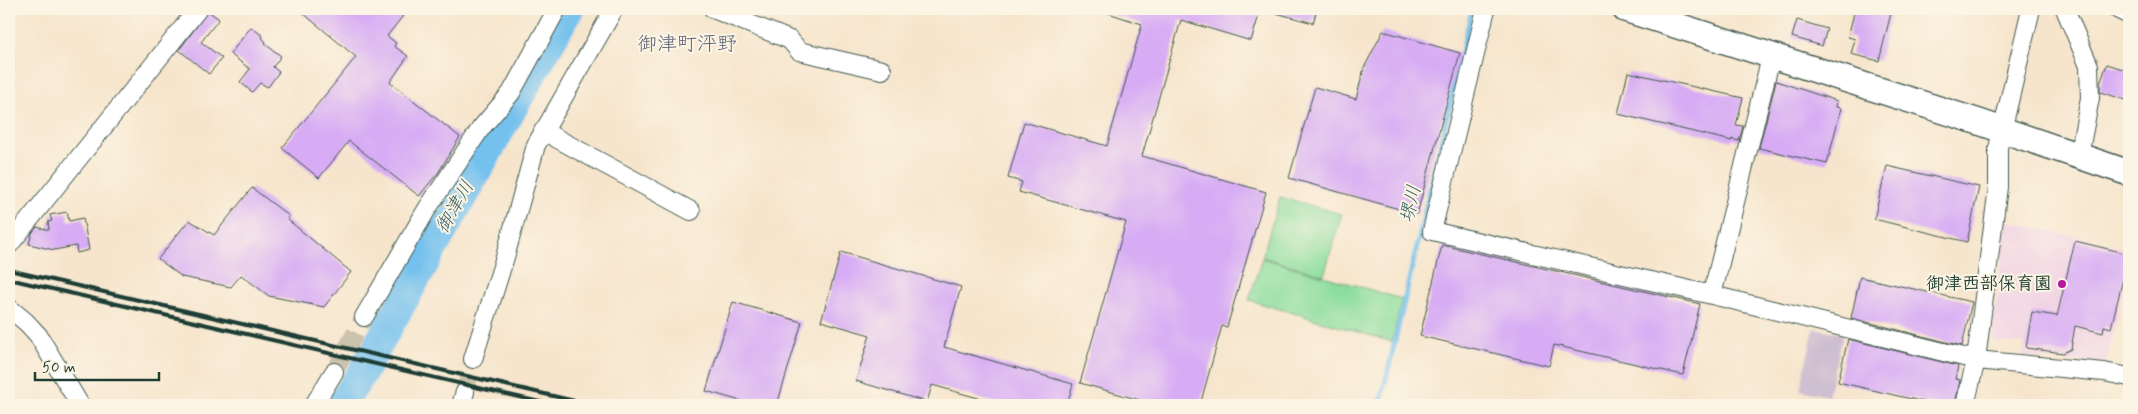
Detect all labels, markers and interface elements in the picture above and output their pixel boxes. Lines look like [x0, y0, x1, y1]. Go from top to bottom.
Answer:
district label: 御津町泙野 [637, 31, 737, 58]
water label: 御津川 [430, 176, 480, 238]
water label: 堺川 [1395, 183, 1427, 225]
place label: 御津西部保育園 [1926, 272, 2052, 296]
marker: 御津西部保育園 [2056, 278, 2068, 290]
scale bar [35, 349, 159, 381]
text: 50 m [42, 358, 76, 378]

